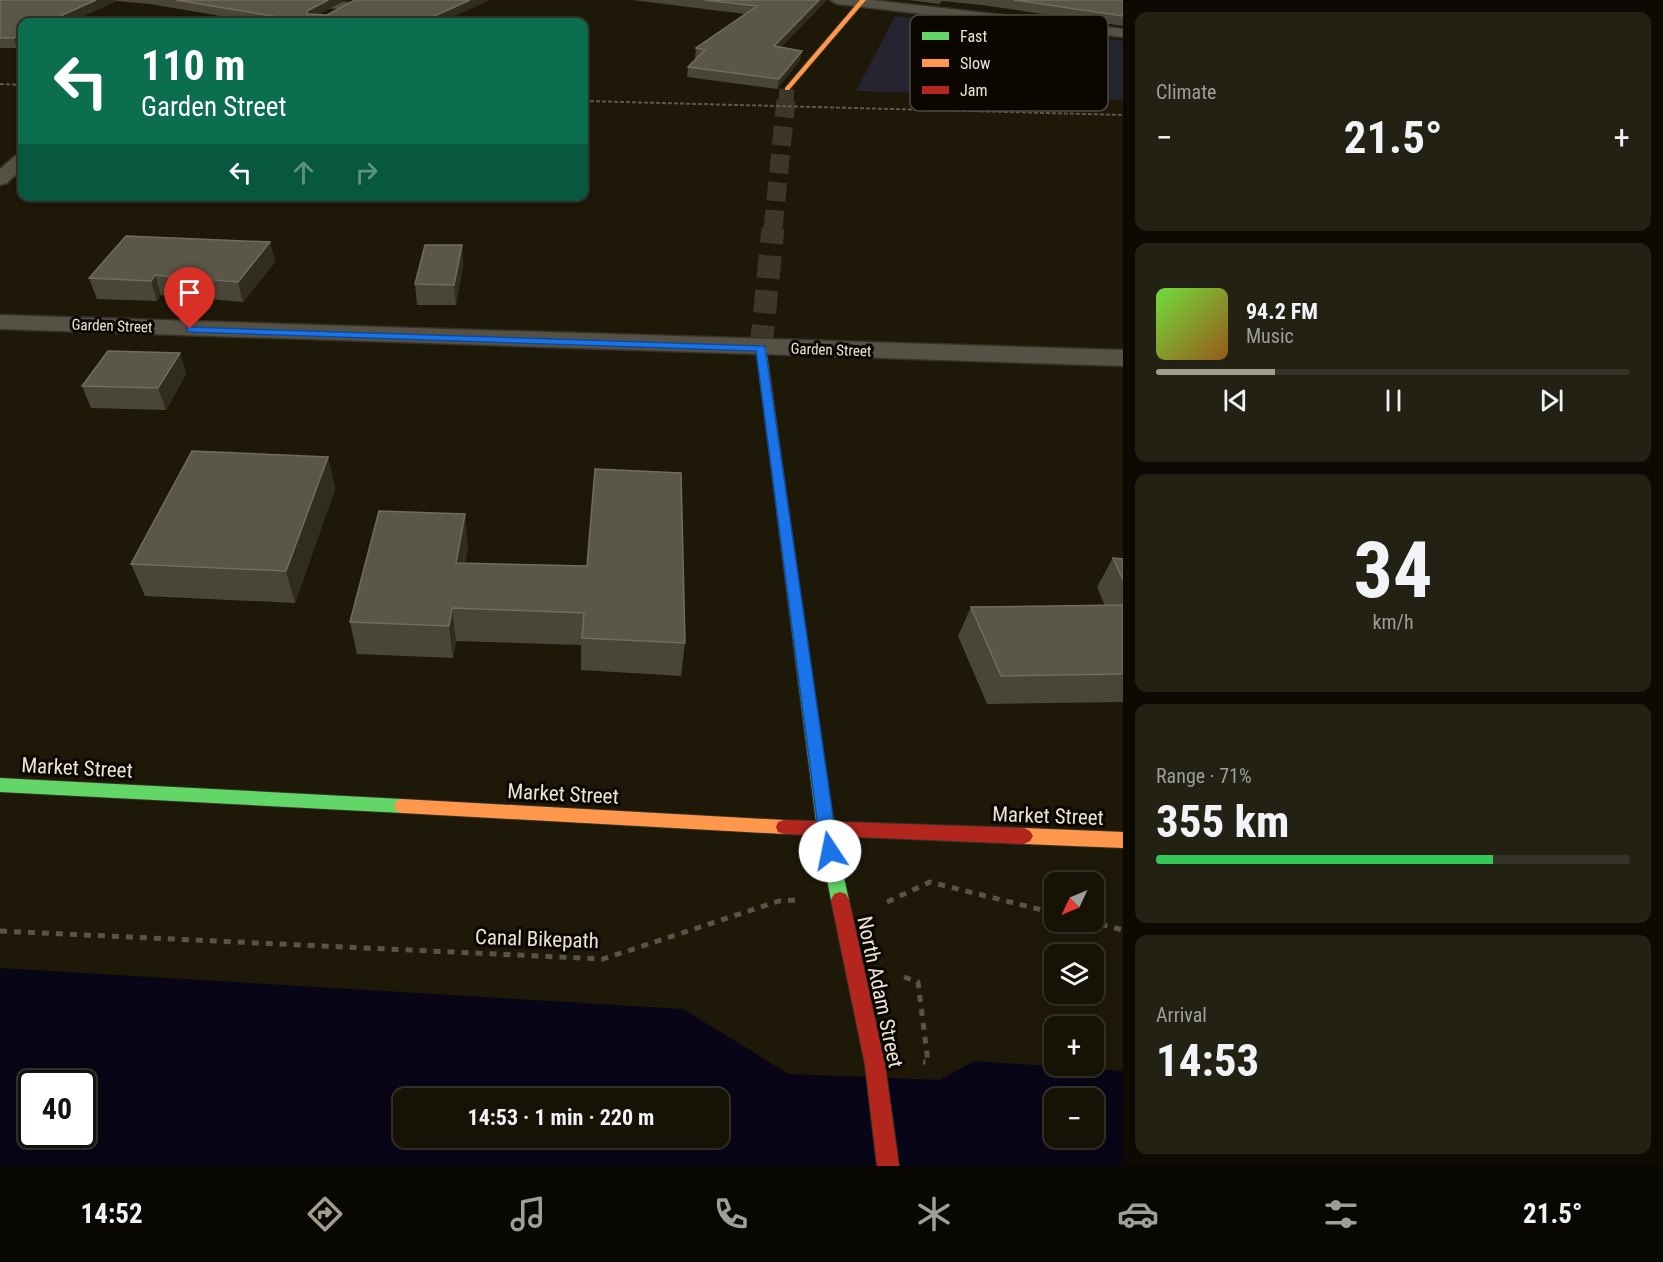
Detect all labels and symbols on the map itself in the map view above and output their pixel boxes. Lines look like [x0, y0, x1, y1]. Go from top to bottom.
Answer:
legend [910, 15, 1108, 111]
text: Fast [960, 27, 987, 46]
text: Slow [960, 54, 990, 73]
text: Jam [960, 81, 987, 100]
pin [164, 267, 215, 329]
street label: Garden Street [71, 316, 153, 336]
street label: Garden Street [790, 340, 872, 360]
street label: Market Street [21, 753, 133, 783]
street label: Market Street [507, 779, 619, 809]
street label: Market Street [992, 802, 1104, 830]
position arrow [798, 819, 862, 883]
north arrow [1044, 872, 1104, 932]
street label: North Adam Street [852, 914, 908, 1070]
street label: Canal Bikepath [475, 925, 599, 953]
speed limit sign: 40 [18, 1070, 96, 1148]

